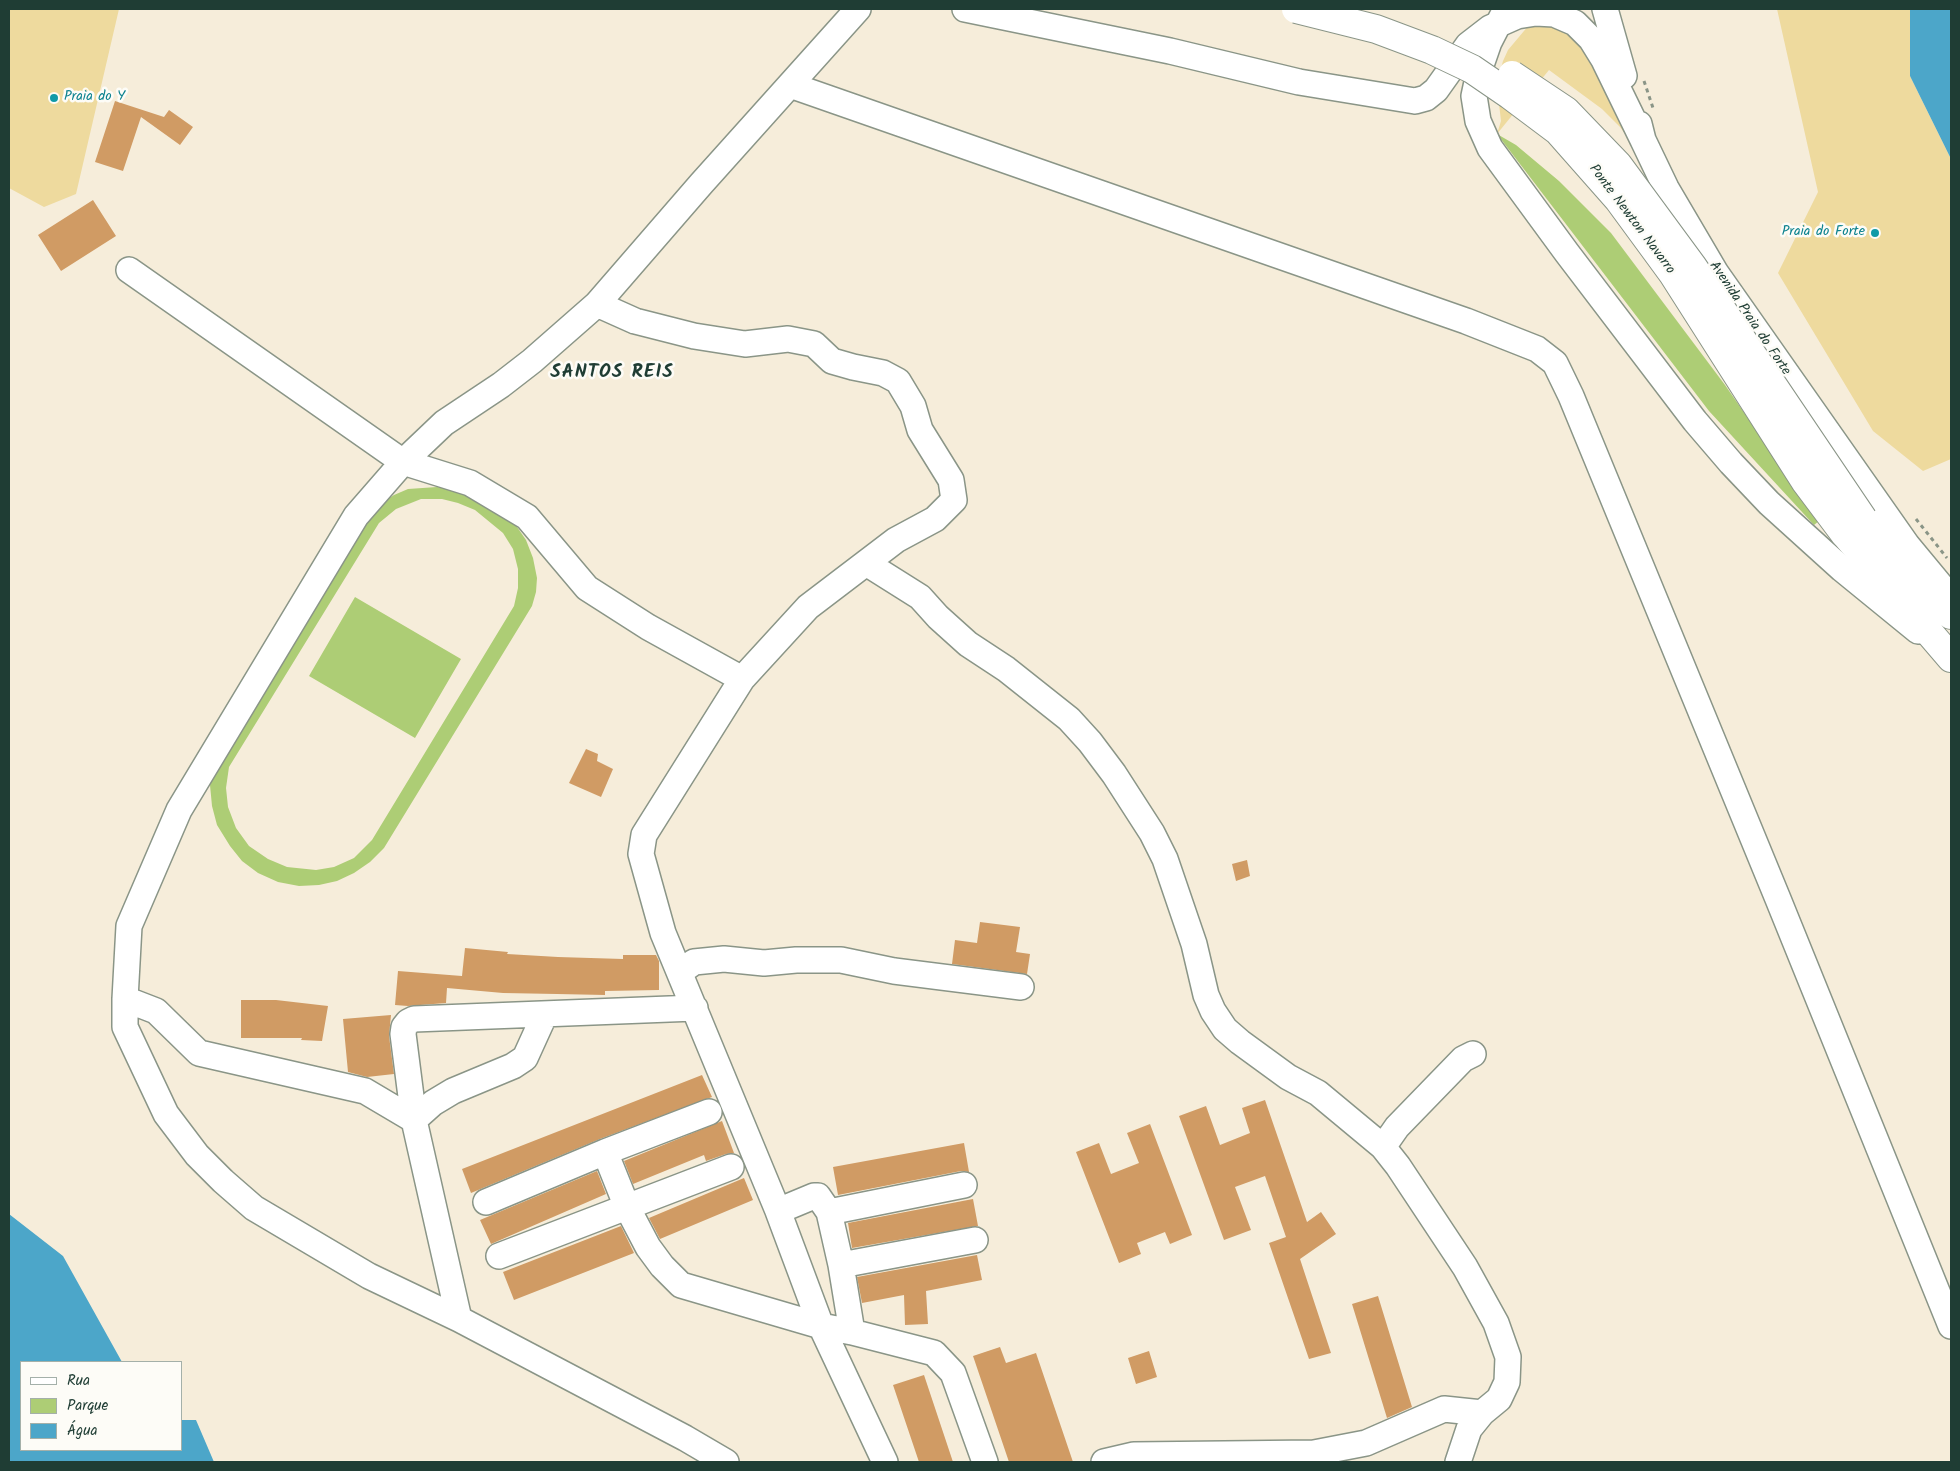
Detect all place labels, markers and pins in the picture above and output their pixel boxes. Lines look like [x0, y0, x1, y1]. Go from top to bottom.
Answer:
place label: Praia do Y [64, 90, 125, 106]
marker: Praia do Y [48, 92, 60, 104]
place label: Praia do Forte [1782, 225, 1865, 241]
marker: Praia do Forte [1869, 227, 1881, 239]

